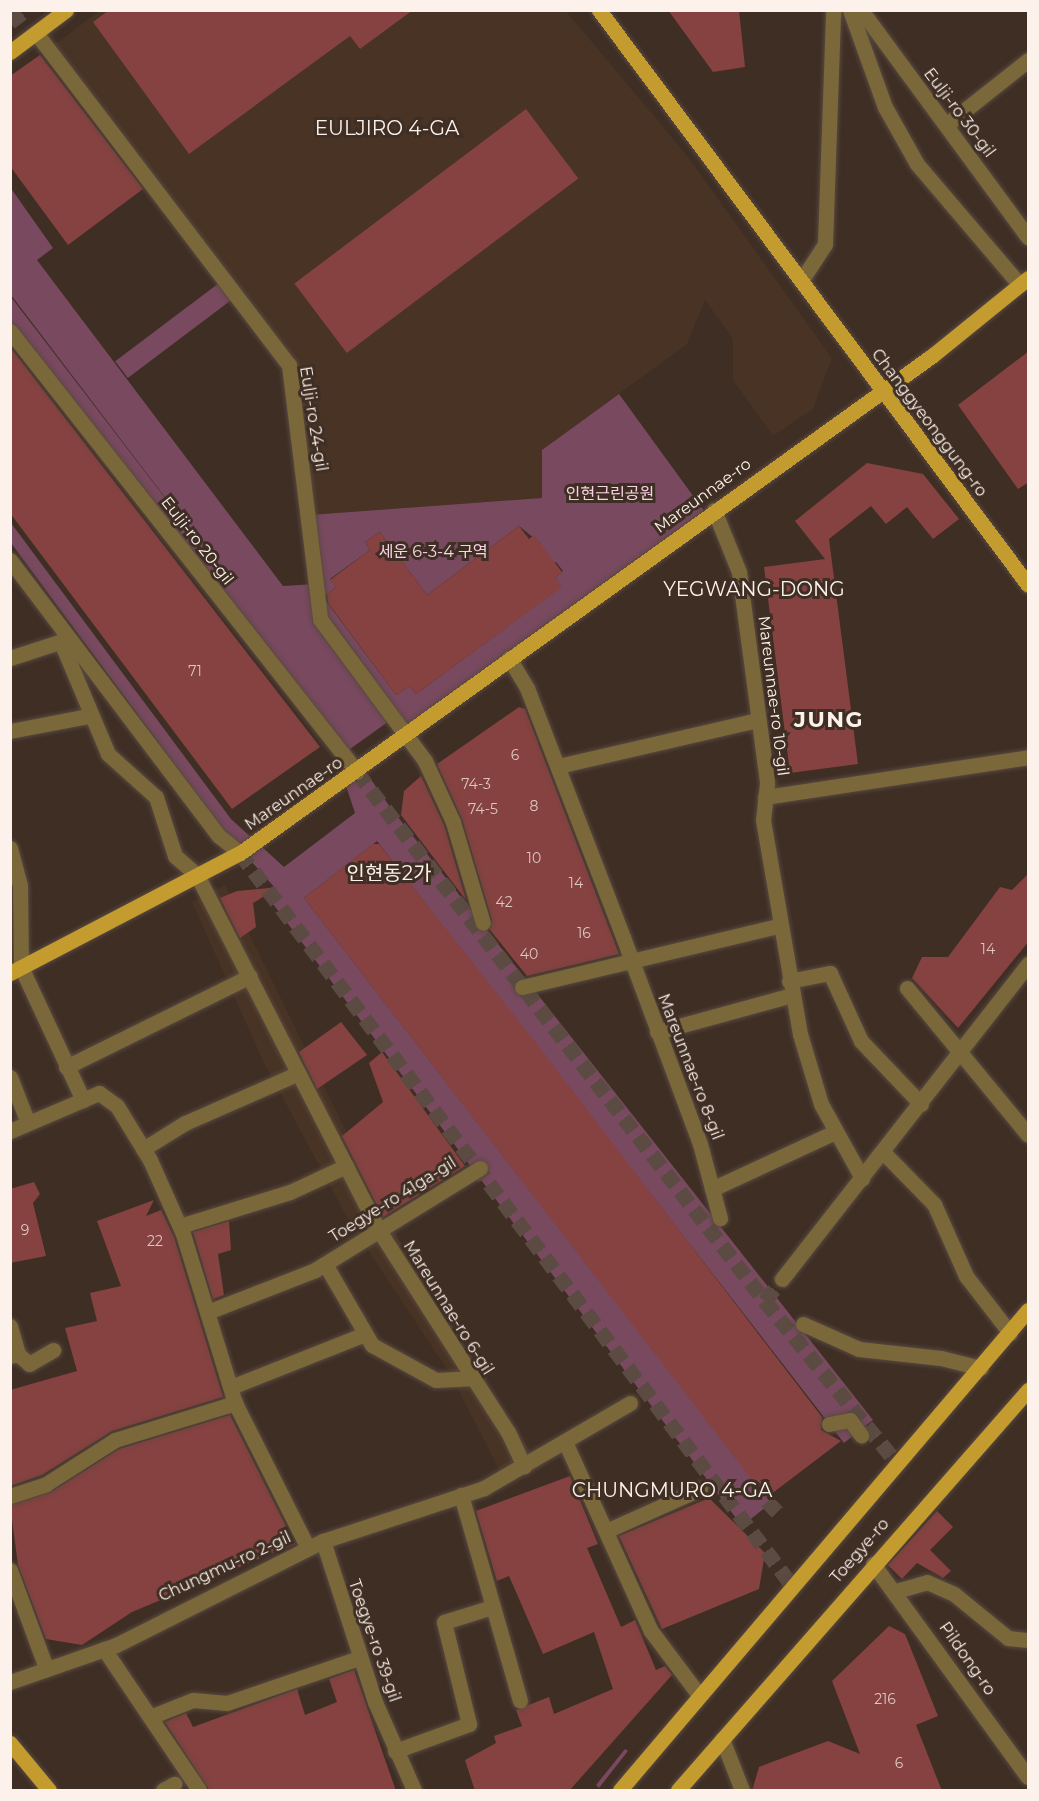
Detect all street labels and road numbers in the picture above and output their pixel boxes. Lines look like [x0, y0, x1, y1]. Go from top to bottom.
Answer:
street label: Eulji-ro 30-gil [919, 65, 999, 161]
street label: Changgyeonggung-ro [867, 345, 991, 501]
street label: Eulji-ro 24-gil [295, 365, 331, 473]
street label: Mareunnae-ro [651, 455, 755, 537]
street label: Eulji-ro 20-gil [157, 493, 237, 589]
street label: Mareunnae-ro 10-gil [754, 615, 792, 777]
street label: Mareunnae-ro [242, 753, 346, 835]
street label: Mareunnae-ro 8-gil [653, 991, 727, 1143]
street label: Toegye-ro 41ga-gil [326, 1153, 460, 1247]
street label: Mareunnae-ro 6-gil [399, 1237, 497, 1379]
street label: Toegye-ro [827, 1515, 893, 1587]
street label: Chungmu-ro 2-gil [156, 1528, 294, 1606]
street label: Toegye-ro 39-gil [344, 1577, 404, 1705]
street label: Pildong-ro [935, 1619, 999, 1699]

